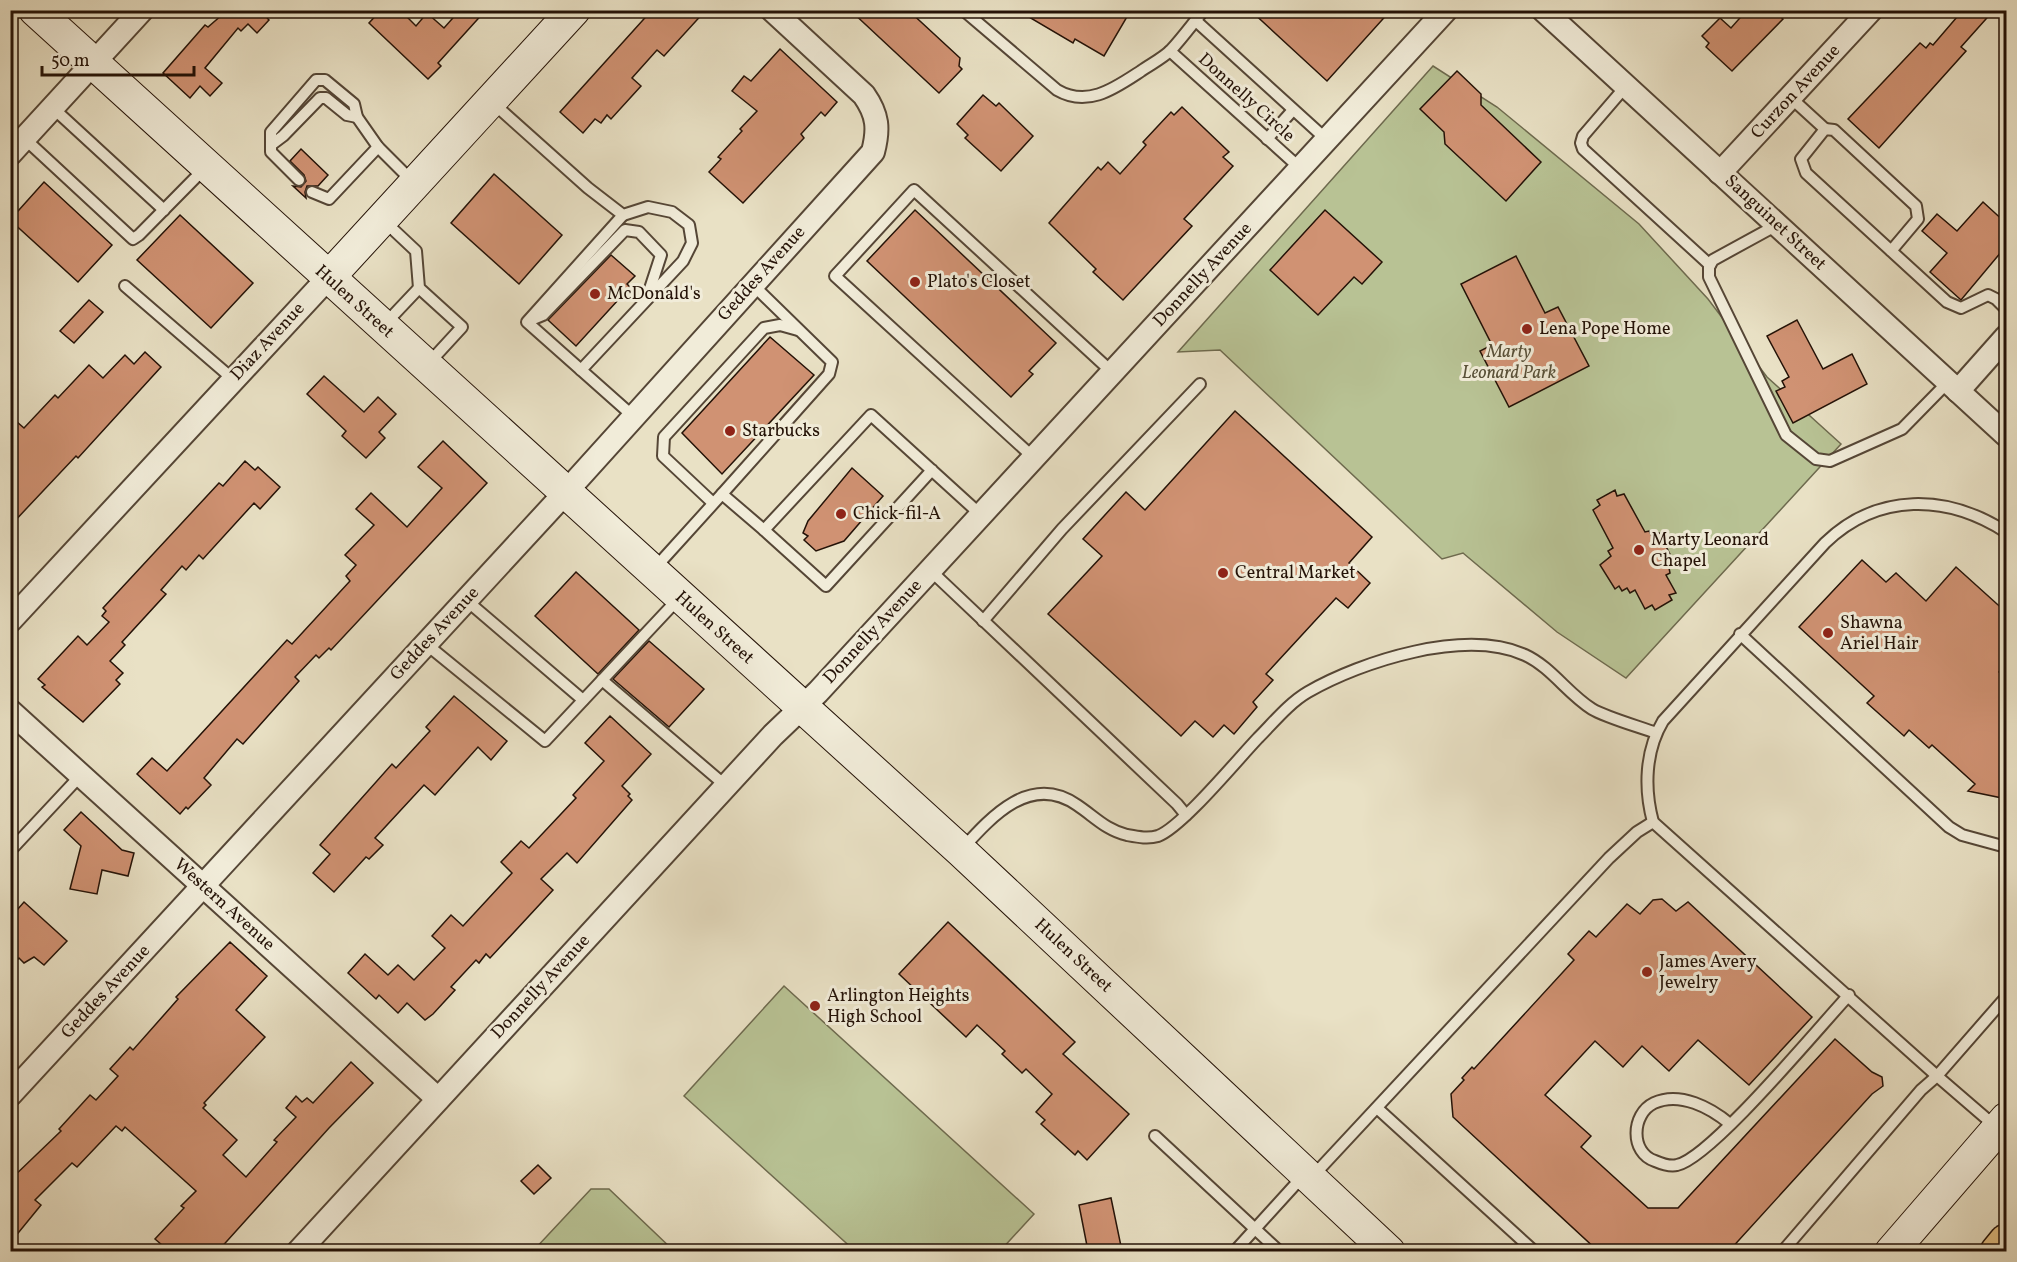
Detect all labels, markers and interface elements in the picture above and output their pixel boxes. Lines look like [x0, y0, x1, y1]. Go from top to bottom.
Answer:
scale bar [42, 39, 194, 77]
street label: Curzon Avenue [1746, 39, 1846, 145]
street label: Donnelly Circle [1192, 48, 1300, 148]
text: 50 m [51, 49, 90, 74]
street label: Sanguinet Street [1719, 169, 1831, 277]
street label: Donnelly Avenue [1148, 217, 1258, 333]
street label: Geddes Avenue [712, 221, 812, 327]
street label: Hulen Street [309, 260, 399, 344]
place label: Plato's Closet [927, 270, 1030, 295]
marker: Plato's Closet [908, 275, 922, 289]
place label: McDonald's [607, 282, 701, 307]
marker: McDonald's [588, 287, 602, 301]
street label: Diaz Avenue [225, 297, 311, 387]
place label: Lena Pope Home [1539, 317, 1671, 342]
marker: Lena Pope Home [1520, 322, 1534, 336]
park label: Marty Leonard Park [1462, 340, 1556, 386]
place label: Starbucks [742, 419, 820, 444]
marker: Starbucks [723, 424, 737, 438]
place label: Chick-fil-A [853, 502, 941, 527]
marker: Chick-fil-A [834, 507, 848, 521]
place label: Marty Leonard Chapel [1651, 528, 1769, 574]
marker: Marty Leonard Chapel [1632, 543, 1646, 557]
place label: Central Market [1235, 561, 1356, 586]
marker: Central Market [1216, 566, 1230, 580]
street label: Donnelly Avenue [818, 574, 928, 690]
street label: Geddes Avenue [385, 581, 485, 687]
street label: Hulen Street [669, 586, 759, 670]
place label: Shawna Ariel Hair [1840, 611, 1919, 657]
marker: Shawna Ariel Hair [1821, 626, 1835, 640]
street label: Western Avenue [168, 853, 280, 957]
street label: Hulen Street [1028, 913, 1118, 999]
street label: Donnelly Avenue [486, 929, 596, 1045]
street label: Geddes Avenue [56, 939, 156, 1045]
place label: James Avery Jewelry [1659, 950, 1757, 996]
marker: James Avery Jewelry [1640, 965, 1654, 979]
place label: Arlington Heights High School [827, 984, 969, 1030]
marker: Arlington Heights High School [808, 999, 822, 1013]

